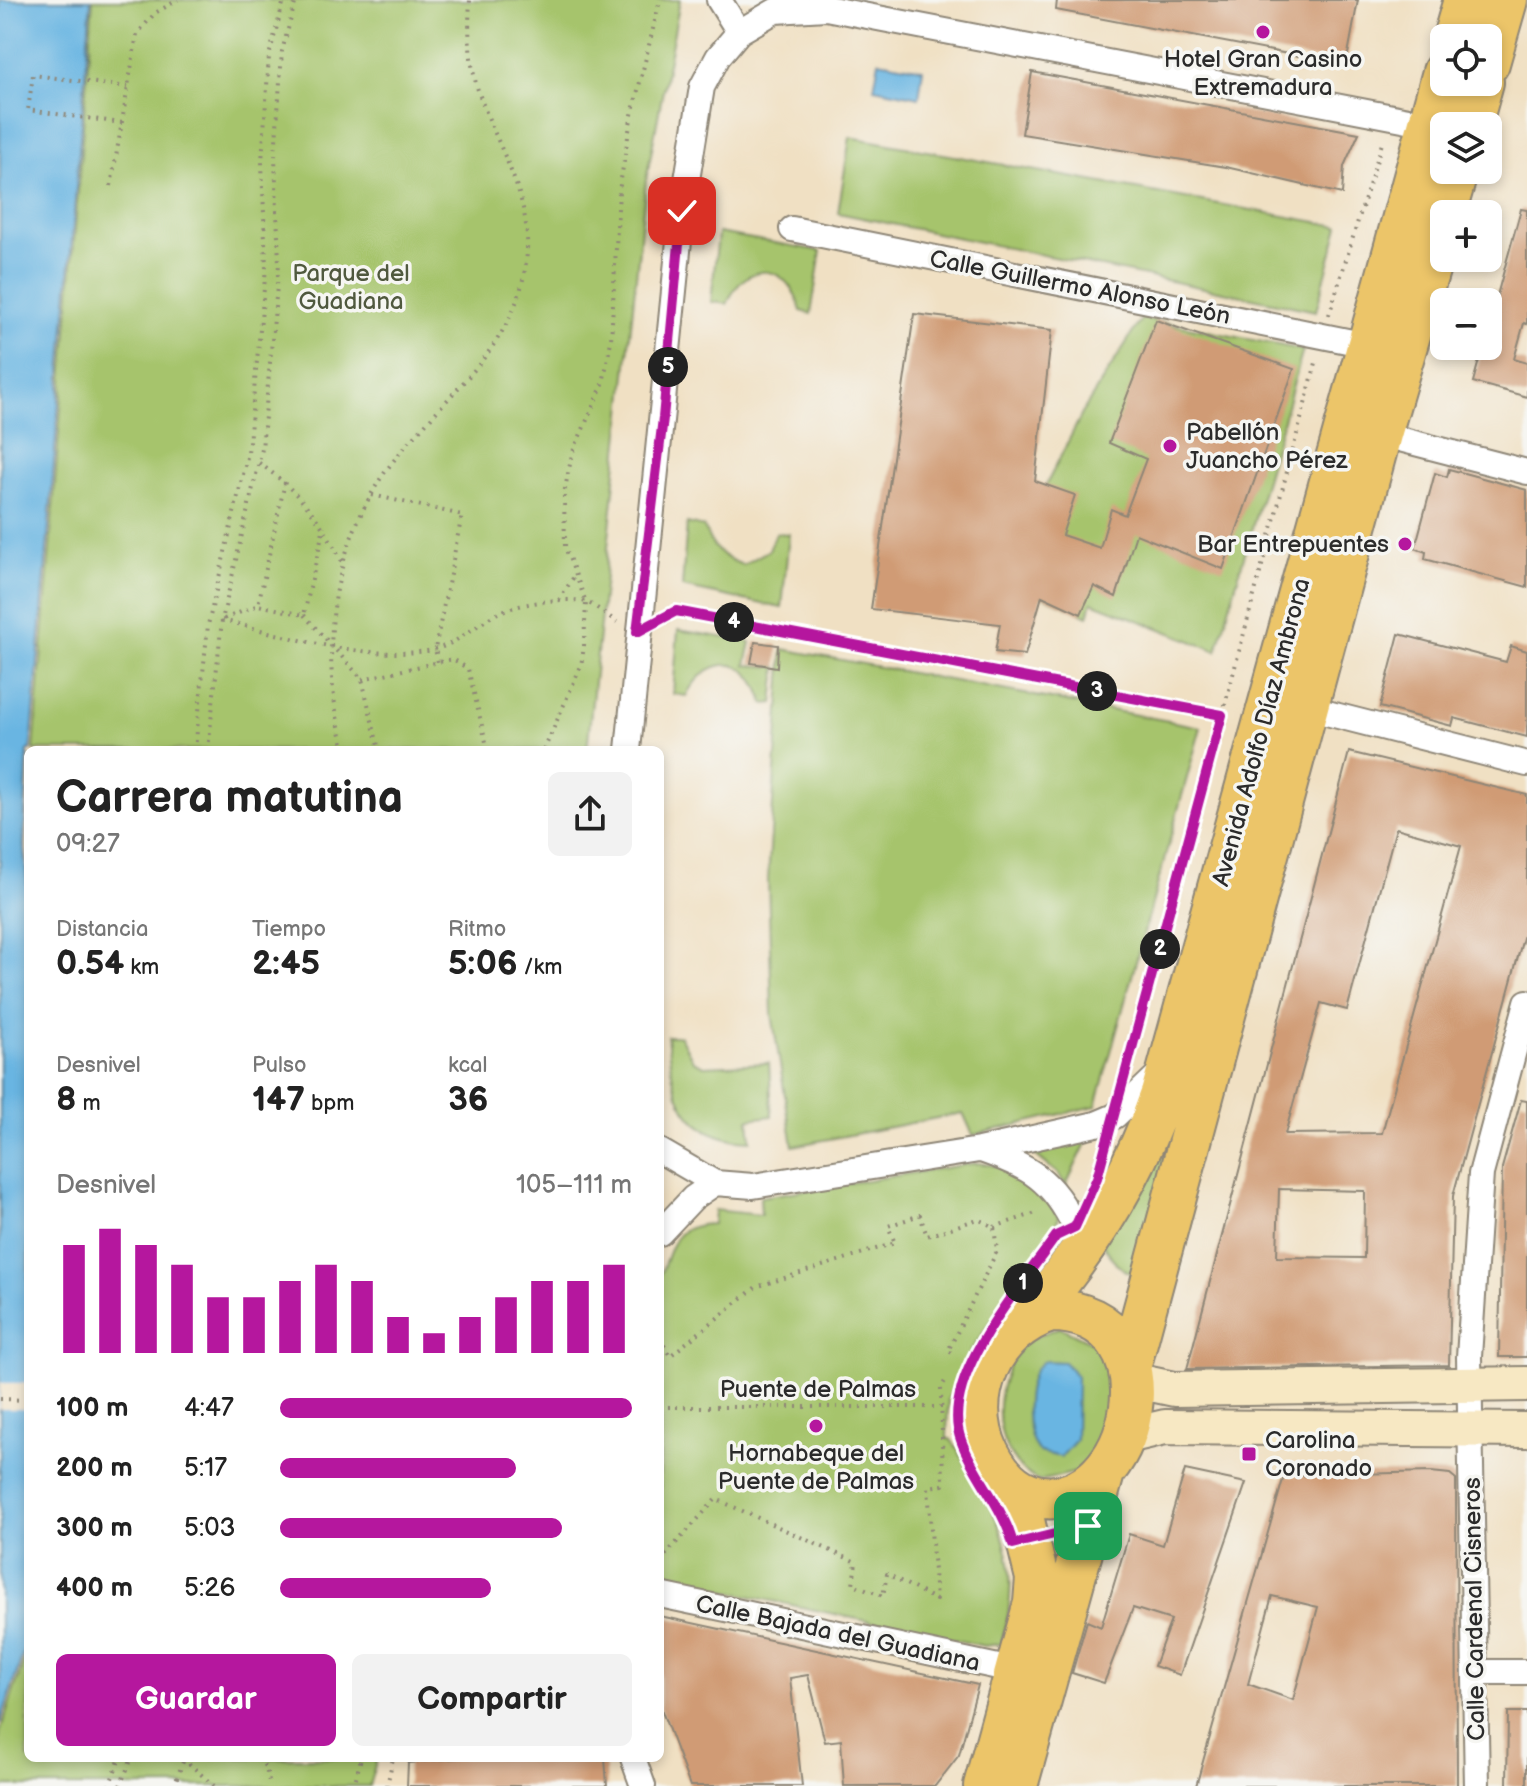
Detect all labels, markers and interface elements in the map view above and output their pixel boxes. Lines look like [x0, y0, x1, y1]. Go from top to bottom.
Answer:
marker: Hotel Gran Casino Extremadura [1254, 23, 1272, 41]
map controls [1430, 24, 1502, 360]
button: locate [1430, 24, 1502, 96]
place label: Hotel Gran Casino Extremadura [1164, 45, 1362, 102]
button: layers [1430, 112, 1502, 184]
pin [648, 177, 716, 245]
icon: check [660, 189, 704, 233]
button: + [1430, 200, 1502, 272]
street label: Calle Guillermo Alonso León [927, 244, 1233, 331]
park label: Parque del Guadiana [292, 259, 410, 316]
button: − [1430, 288, 1502, 360]
pin: 5 [648, 347, 688, 387]
text: 5 [662, 353, 674, 380]
place label: Pabellón Juancho Pérez [1186, 418, 1348, 475]
marker: Pabellón Juancho Pérez [1161, 437, 1179, 455]
place label: Bar Entrepuentes [1197, 530, 1389, 559]
marker: Bar Entrepuentes [1396, 535, 1414, 553]
street label: Avenida Adolfo Díaz Ambrona [1206, 575, 1317, 889]
pin: 4 [714, 602, 754, 642]
text: 4 [728, 608, 740, 635]
pin: 3 [1077, 671, 1117, 711]
text: 3 [1091, 677, 1103, 704]
text: Carrera matutina [56, 772, 403, 825]
button: share [548, 772, 632, 856]
text: 09:27 [56, 829, 120, 860]
text: Distancia [56, 916, 148, 943]
text: Tiempo [252, 916, 326, 943]
text: Ritmo [448, 916, 506, 943]
pin: 2 [1140, 929, 1180, 969]
text: 2 [1153, 935, 1167, 962]
text: 0.54 [56, 943, 124, 984]
text: 2:45 [252, 943, 320, 984]
text: 5:06 [448, 943, 518, 984]
text: km [124, 954, 159, 981]
text: /km [518, 954, 562, 981]
text: Desnivel [56, 1052, 141, 1079]
text: Pulso [252, 1052, 306, 1079]
text: kcal [448, 1052, 487, 1079]
text: 8 [56, 1079, 76, 1120]
text: 147 [252, 1079, 305, 1120]
text: 36 [448, 1079, 488, 1120]
text: m [76, 1090, 101, 1117]
text: bpm [305, 1090, 354, 1117]
text: Desnivel [56, 1170, 156, 1201]
text: 105–111 m [516, 1170, 632, 1201]
pin: 1 [1003, 1263, 1043, 1303]
text: 1 [1018, 1269, 1028, 1296]
street label: Puente de Palmas [720, 1375, 916, 1404]
text: 100 m [56, 1393, 129, 1424]
text: 4:47 [184, 1393, 234, 1424]
marker: Hornabeque del Puente de Palmas [807, 1417, 825, 1435]
place label: Carolina Coronado [1265, 1426, 1372, 1483]
place label: Hornabeque del Puente de Palmas [718, 1439, 914, 1496]
marker: Carolina Coronado [1240, 1445, 1258, 1463]
text: 200 m [56, 1453, 133, 1484]
text: 5:17 [184, 1453, 227, 1484]
street label: Calle Cardenal Cisneros [1458, 1477, 1491, 1741]
pin [1054, 1492, 1122, 1560]
icon: arrive [1066, 1504, 1110, 1548]
text: 300 m [56, 1513, 133, 1544]
text: 5:03 [184, 1513, 235, 1544]
text: 400 m [56, 1573, 133, 1604]
text: 5:26 [184, 1573, 235, 1604]
street label: Calle Bajada del Guadiana [693, 1589, 983, 1678]
button: Guardar [56, 1654, 336, 1746]
button: Compartir [352, 1654, 632, 1746]

